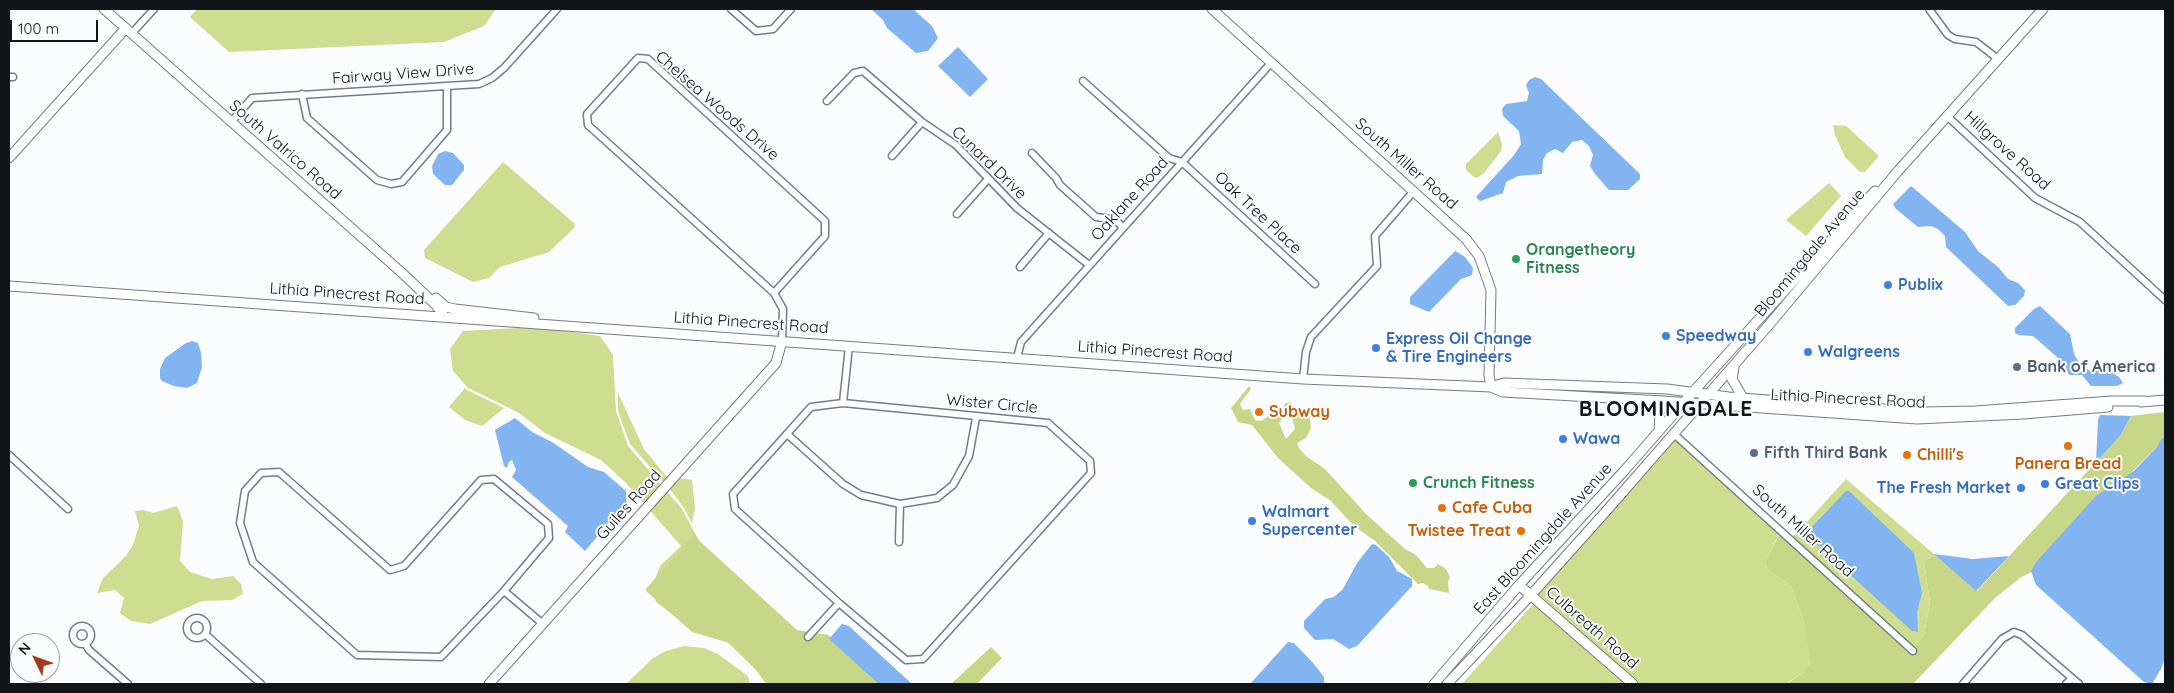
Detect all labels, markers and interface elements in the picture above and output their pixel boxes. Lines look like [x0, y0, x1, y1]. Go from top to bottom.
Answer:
scale bar [12, 10, 100, 42]
text: 100 m [18, 19, 59, 38]
street label: Chelsea Woods Drive [651, 47, 783, 165]
street label: Fairway View Drive [331, 59, 475, 89]
street label: South Valrico Road [225, 96, 345, 204]
street label: Hillgrove Road [1960, 107, 2054, 195]
street label: South Miller Road [1351, 114, 1461, 214]
street label: Cunard Drive [947, 122, 1031, 204]
street label: Oaklane Road [1087, 153, 1173, 245]
street label: Oak Tree Place [1210, 168, 1306, 258]
street label: Bloomingdale Avenue [1751, 185, 1869, 321]
place label: Orangetheory Fitness [1526, 240, 1635, 278]
marker: Orangetheory Fitness [1510, 253, 1522, 265]
place label: Publix [1898, 275, 1943, 295]
street label: Lithia Pinecrest Road [269, 279, 425, 309]
marker: Publix [1882, 279, 1894, 291]
street label: Lithia Pinecrest Road [673, 308, 829, 338]
place label: Speedway [1676, 326, 1756, 346]
place label: Express Oil Change & Tire Engineers [1386, 329, 1532, 367]
marker: Speedway [1660, 330, 1672, 342]
street label: Lithia Pinecrest Road [1077, 337, 1233, 367]
marker: Express Oil Change & Tire Engineers [1370, 342, 1382, 354]
place label: Walgreens [1818, 342, 1900, 362]
marker: Walgreens [1802, 346, 1814, 358]
place label: Bank of America [2027, 357, 2156, 377]
marker: Bank of America [2011, 361, 2023, 373]
street label: Lithia Pinecrest Road [1770, 385, 1926, 413]
street label: Wister Circle [945, 390, 1039, 418]
district label: BLOOMINGDALE [1577, 397, 1755, 423]
place label: Subway [1269, 402, 1330, 422]
marker: Subway [1253, 406, 1265, 418]
place label: Wawa [1573, 429, 1620, 449]
marker: Wawa [1557, 433, 1569, 445]
marker: Panera Bread [2062, 440, 2074, 452]
place label: Fifth Third Bank [1764, 443, 1888, 463]
place label: Chilli's [1917, 445, 1964, 465]
marker: Fifth Third Bank [1748, 447, 1760, 459]
marker: Chilli's [1901, 449, 1913, 461]
place label: Panera Bread [2015, 454, 2121, 474]
street label: East Bloomingdale Avenue [1470, 459, 1616, 619]
street label: Guiles Road [592, 466, 666, 544]
place label: Crunch Fitness [1423, 473, 1535, 493]
place label: Great Clips [2055, 474, 2139, 494]
marker: Crunch Fitness [1407, 477, 1419, 489]
place label: The Fresh Market [1876, 478, 2011, 498]
marker: Great Clips [2039, 478, 2051, 490]
street label: South Miller Road [1748, 480, 1858, 582]
marker: The Fresh Market [2015, 482, 2027, 494]
place label: Cafe Cuba [1452, 498, 1532, 518]
place label: Walmart Supercenter [1262, 502, 1357, 540]
marker: Cafe Cuba [1436, 502, 1448, 514]
marker: Walmart Supercenter [1246, 515, 1258, 527]
place label: Twistee Treat [1408, 521, 1511, 541]
marker: Twistee Treat [1515, 525, 1527, 537]
street label: Culbreath Road [1542, 583, 1642, 673]
north arrow [10, 633, 60, 683]
text: N [14, 639, 35, 658]

